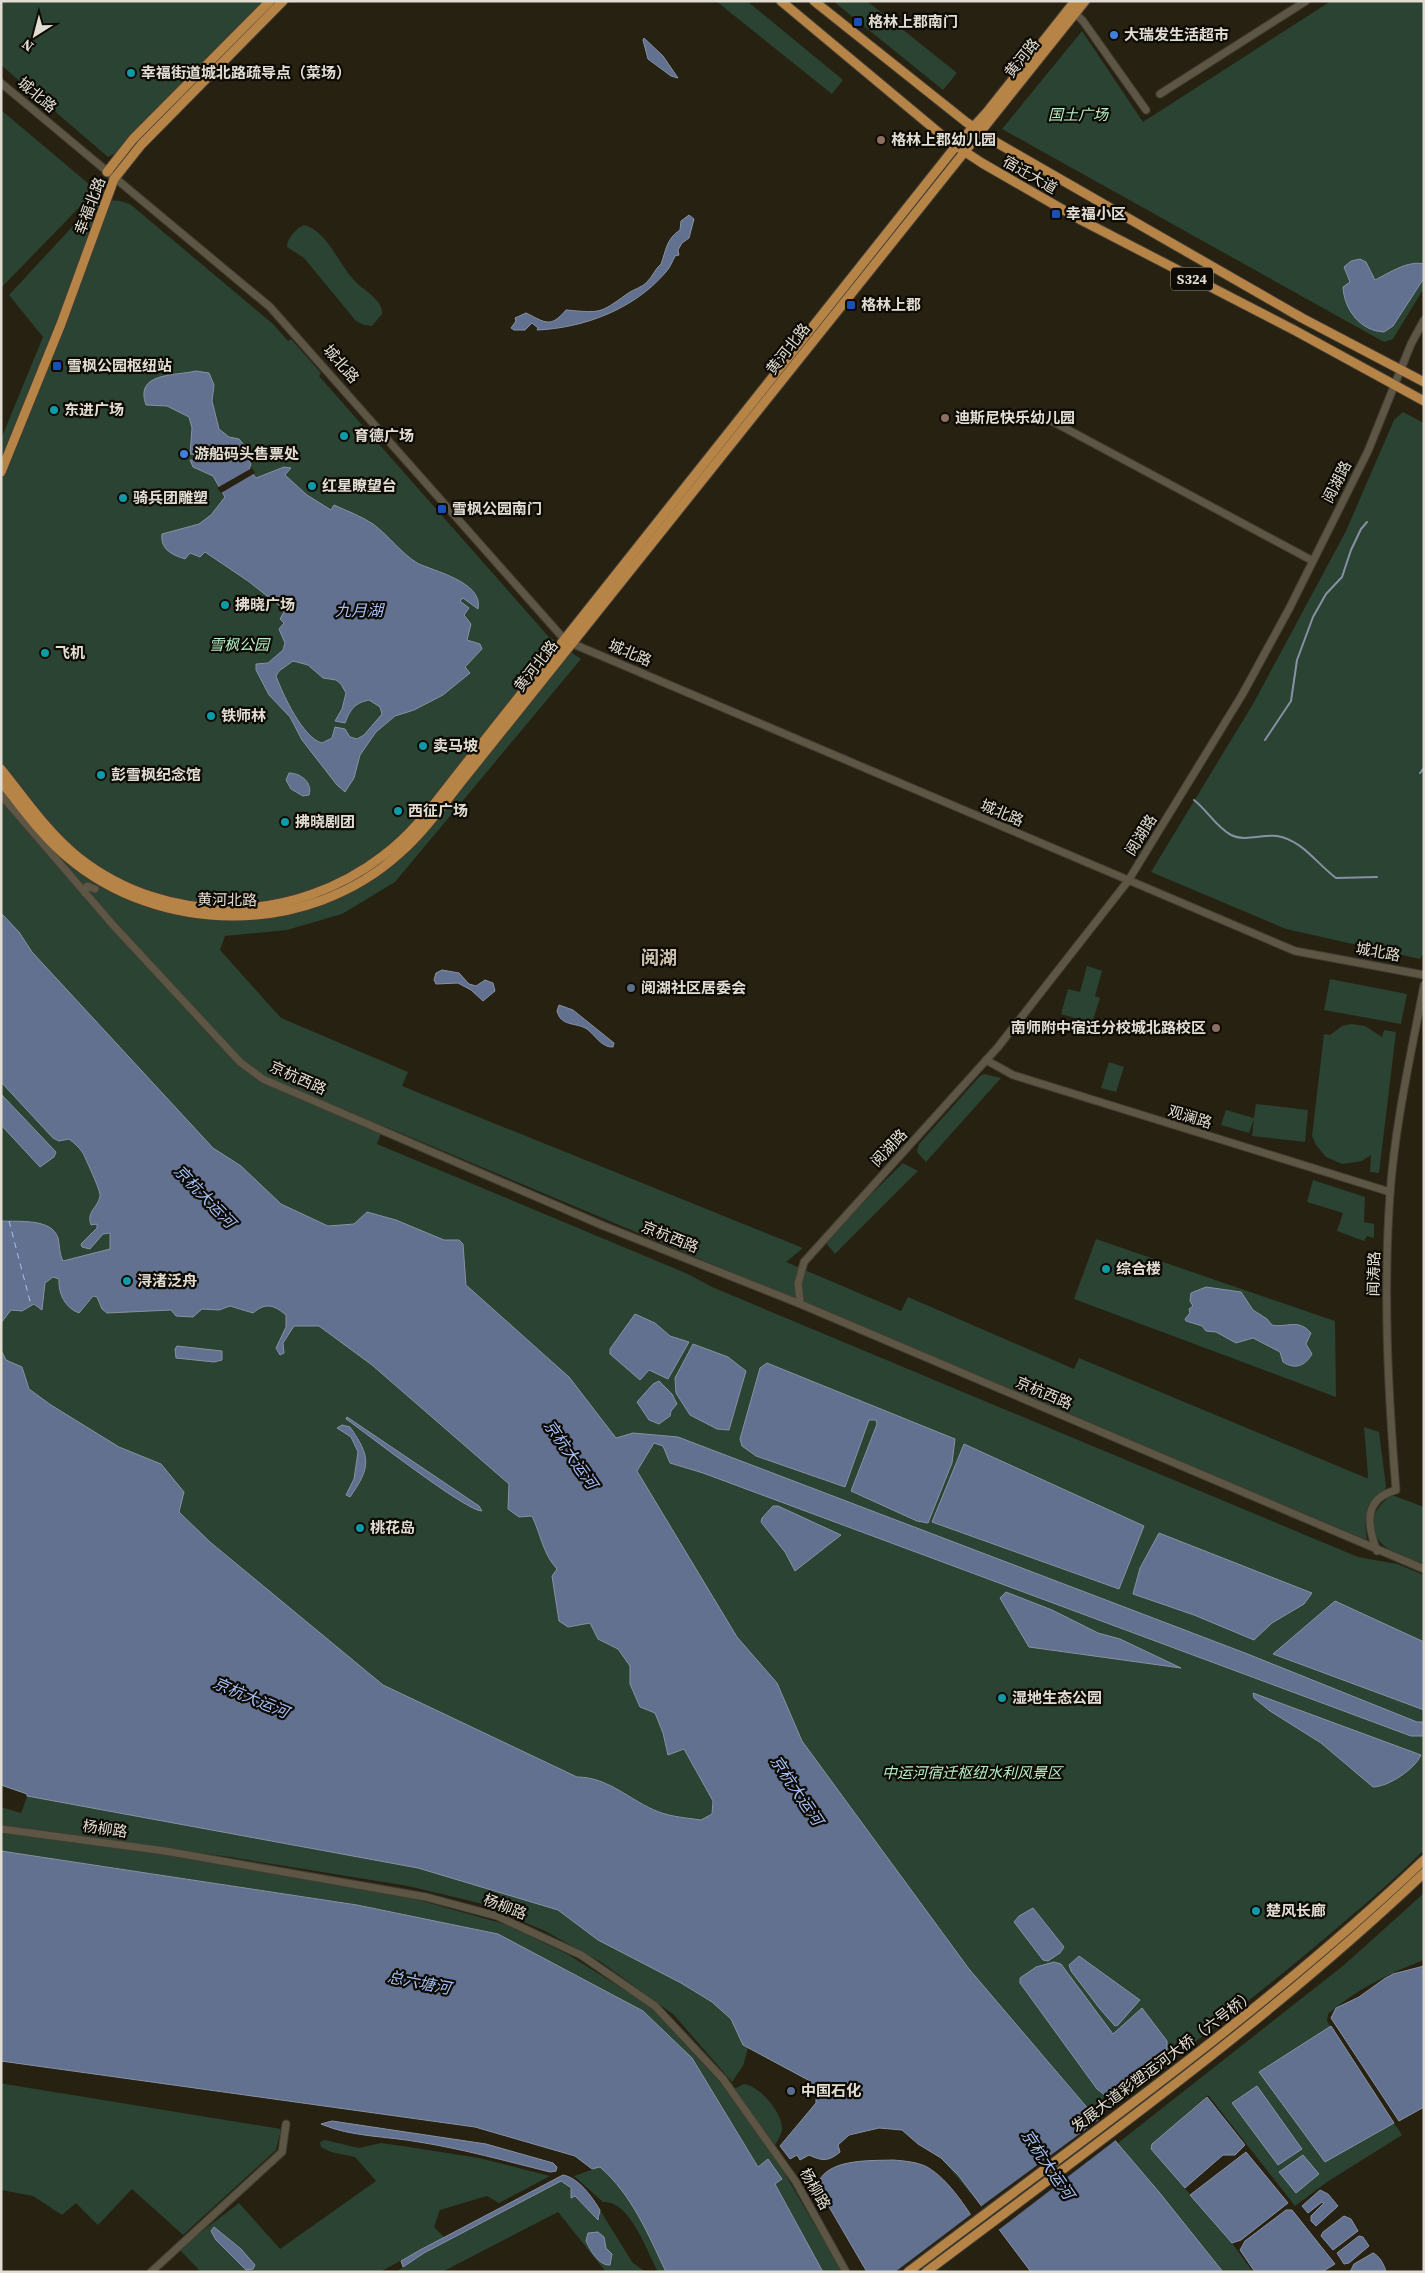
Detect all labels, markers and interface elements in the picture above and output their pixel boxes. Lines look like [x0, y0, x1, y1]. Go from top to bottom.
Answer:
north arrow [10, 10, 60, 60]
place label: 格林上郡南门 [868, 11, 958, 32]
marker: 格林上郡南门 [852, 16, 864, 28]
place label: 大瑞发生活超市 [1124, 24, 1229, 45]
marker: 大瑞发生活超市 [1108, 29, 1120, 41]
text: N [17, 34, 37, 57]
street label: 黄河路 [999, 34, 1044, 82]
place label: 幸福街道城北路疏导点（菜场） [141, 62, 351, 83]
marker: 幸福街道城北路疏导点（菜场） [125, 67, 137, 79]
street label: 城北路 [13, 72, 61, 117]
park label: 国土广场 [1048, 104, 1110, 125]
place label: 格林上郡幼儿园 [891, 129, 996, 150]
marker: 格林上郡幼儿园 [875, 134, 887, 146]
street label: 宿迁大道 [999, 150, 1061, 199]
street label: 幸福北路 [69, 174, 110, 238]
place label: 幸福小区 [1066, 203, 1126, 224]
marker: 幸福小区 [1050, 208, 1062, 220]
road number: S324 [1171, 268, 1213, 290]
place label: 格林上郡 [861, 294, 921, 315]
marker: 格林上郡 [845, 299, 857, 311]
street label: 黄河北路 [761, 319, 814, 379]
street label: 城北路 [319, 340, 364, 388]
place label: 雪枫公园枢纽站 [67, 355, 172, 376]
marker: 雪枫公园枢纽站 [51, 360, 63, 372]
place label: 东进广场 [64, 399, 124, 420]
marker: 东进广场 [48, 404, 60, 416]
place label: 迪斯尼快乐幼儿园 [955, 407, 1075, 428]
marker: 迪斯尼快乐幼儿园 [939, 412, 951, 424]
place label: 育德广场 [354, 425, 414, 446]
marker: 育德广场 [338, 430, 350, 442]
place label: 游船码头售票处 [194, 443, 299, 464]
marker: 游船码头售票处 [178, 448, 190, 460]
street label: 阅湖路 [1317, 457, 1356, 507]
place label: 红星瞭望台 [322, 475, 397, 496]
marker: 红星瞭望台 [306, 480, 318, 492]
place label: 骑兵团雕塑 [133, 487, 208, 508]
marker: 骑兵团雕塑 [117, 492, 129, 504]
place label: 雪枫公园南门 [452, 498, 542, 519]
marker: 雪枫公园南门 [436, 503, 448, 515]
place label: 拂晓广场 [235, 594, 295, 615]
marker: 拂晓广场 [219, 599, 231, 611]
water label: 九月湖 [335, 599, 386, 621]
park label: 雪枫公园 [209, 634, 271, 655]
street label: 城北路 [605, 634, 655, 671]
street label: 黄河北路 [509, 636, 562, 696]
place label: 飞机 [55, 642, 85, 663]
marker: 飞机 [39, 647, 51, 659]
place label: 铁师林 [221, 705, 266, 726]
marker: 铁师林 [205, 710, 217, 722]
place label: 卖马坡 [433, 735, 478, 756]
marker: 卖马坡 [417, 740, 429, 752]
place label: 彭雪枫纪念馆 [111, 764, 201, 785]
marker: 彭雪枫纪念馆 [95, 769, 107, 781]
street label: 城北路 [977, 794, 1027, 831]
place label: 西征广场 [408, 800, 468, 821]
marker: 西征广场 [392, 805, 404, 817]
street label: 阅湖路 [1120, 810, 1161, 859]
place label: 拂晓剧团 [295, 811, 355, 832]
marker: 拂晓剧团 [279, 816, 291, 828]
street label: 黄河北路 [197, 888, 257, 911]
street label: 城北路 [1354, 937, 1402, 966]
district label: 阅湖 [641, 945, 677, 970]
place label: 阅湖社区居委会 [641, 977, 746, 998]
marker: 阅湖社区居委会 [625, 982, 637, 994]
place label: 南师附中宿迁分校城北路校区 [1011, 1017, 1206, 1038]
marker: 南师附中宿迁分校城北路校区 [1210, 1022, 1222, 1034]
street label: 京杭西路 [267, 1056, 330, 1099]
street label: 观澜路 [1166, 1100, 1215, 1133]
street label: 阅湖路 [866, 1124, 912, 1171]
water label: 京杭大运河 [169, 1160, 243, 1235]
street label: 京杭西路 [638, 1216, 702, 1258]
street label: 闻涛路 [1363, 1251, 1384, 1297]
place label: 综合楼 [1116, 1258, 1161, 1279]
marker: 综合楼 [1100, 1263, 1112, 1275]
place label: 浔渚泛舟 [137, 1270, 197, 1291]
marker: 浔渚泛舟 [121, 1275, 133, 1287]
street label: 京杭西路 [1012, 1371, 1076, 1414]
water label: 京杭大运河 [539, 1415, 605, 1496]
place label: 桃花岛 [370, 1517, 415, 1538]
marker: 桃花岛 [354, 1522, 366, 1534]
water label: 京杭大运河 [210, 1671, 295, 1724]
place label: 湿地生态公园 [1012, 1687, 1102, 1708]
marker: 湿地生态公园 [996, 1692, 1008, 1704]
water label: 京杭大运河 [766, 1751, 830, 1832]
park label: 中运河宿迁枢纽水利风景区 [882, 1762, 1064, 1783]
street label: 杨柳路 [81, 1815, 129, 1842]
street label: 杨柳路 [480, 1889, 530, 1924]
place label: 楚风长廊 [1266, 1900, 1326, 1921]
marker: 楚风长廊 [1250, 1905, 1262, 1917]
water label: 总六塘河 [385, 1965, 455, 1999]
street label: 发展大道彩塑运河大桥（六号桥） [1067, 1985, 1259, 2137]
place label: 中国石化 [801, 2080, 861, 2101]
marker: 中国石化 [785, 2085, 797, 2097]
water label: 京杭大运河 [1017, 2125, 1081, 2206]
street label: 杨柳路 [795, 2164, 836, 2213]

